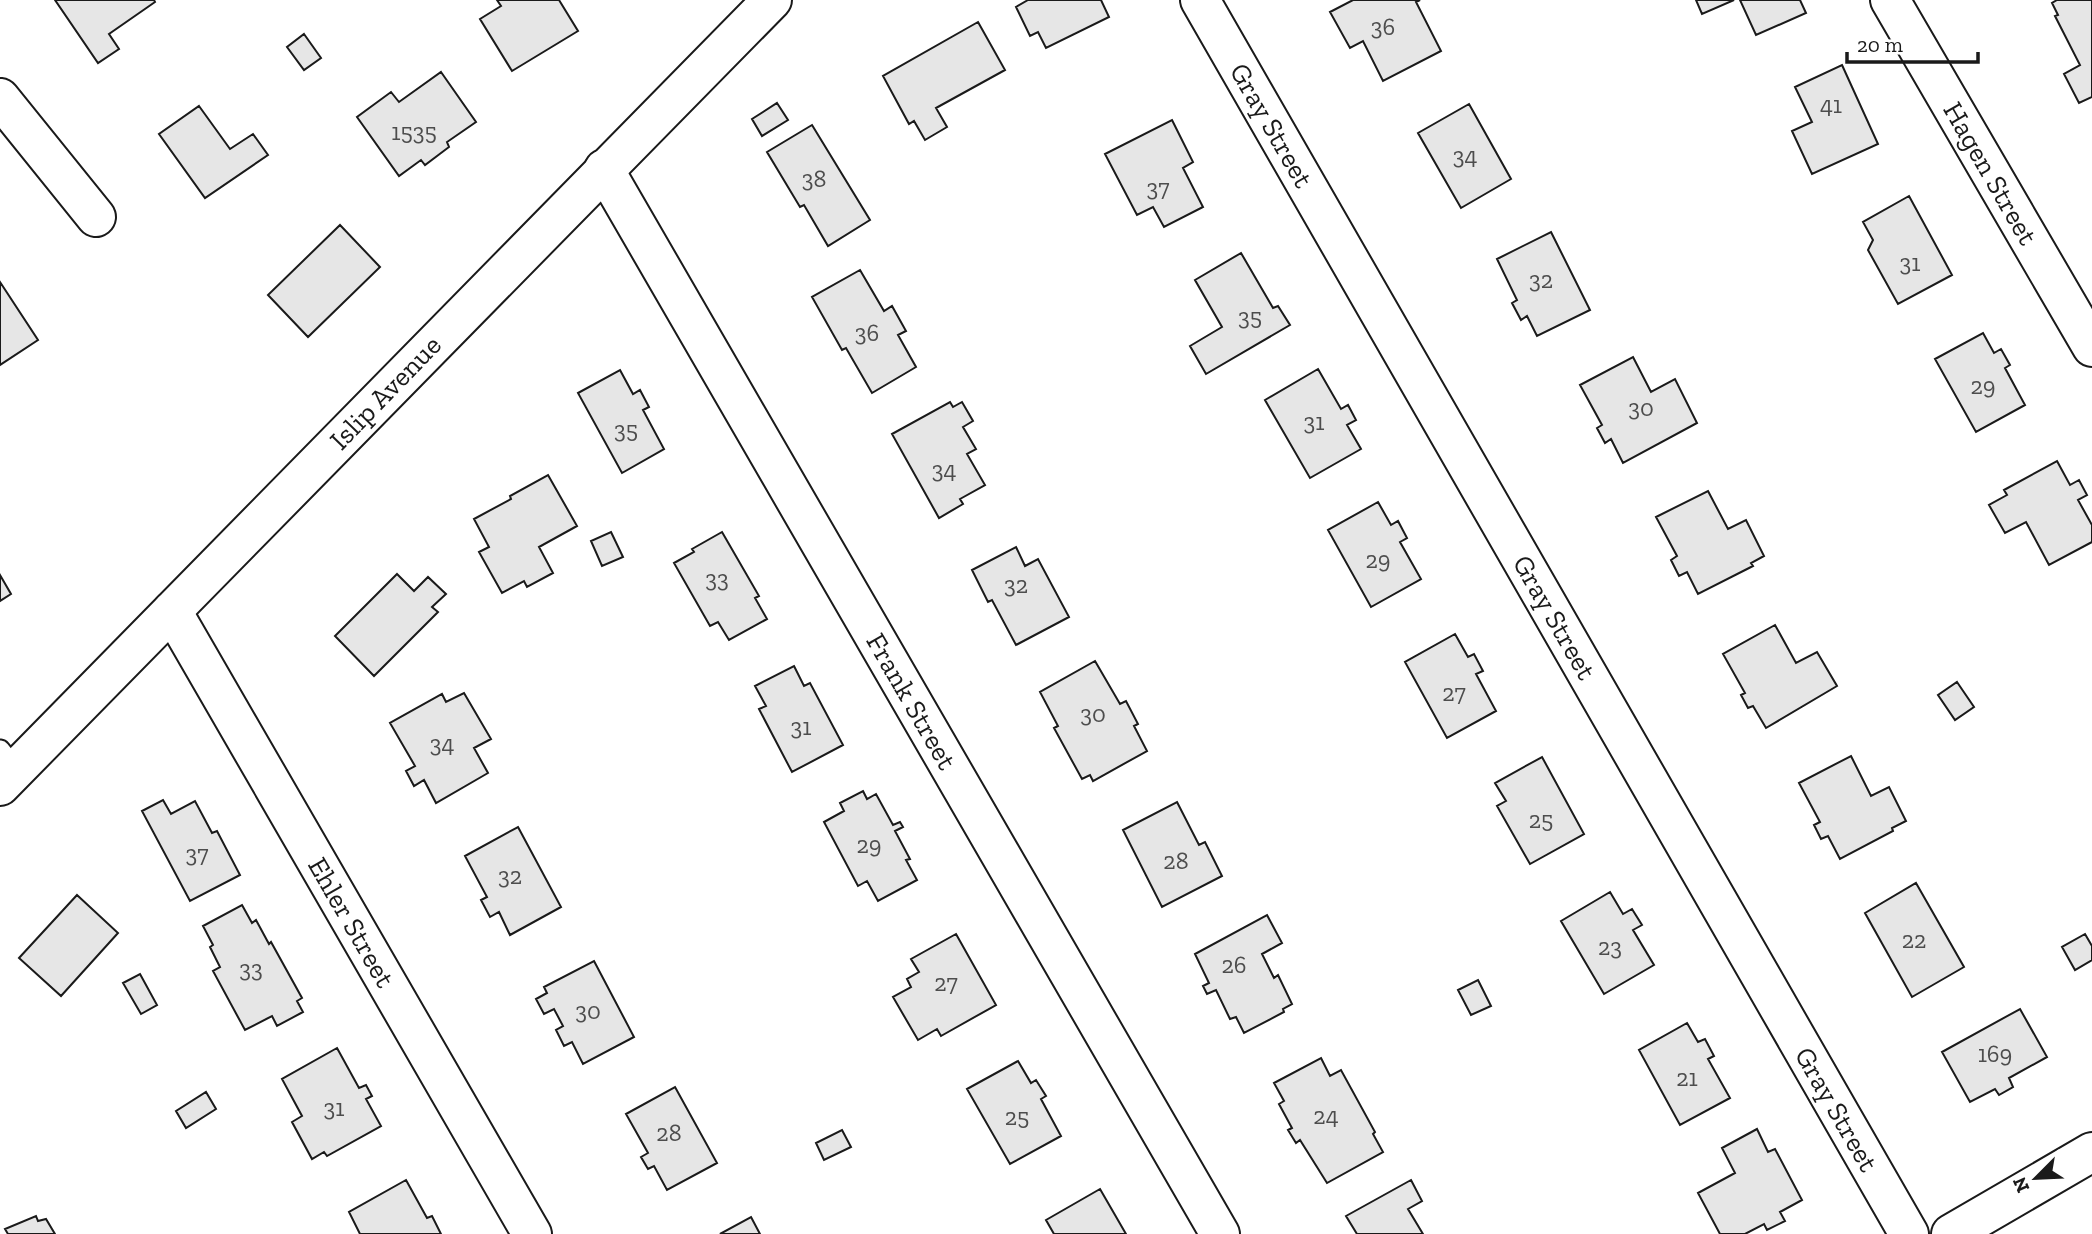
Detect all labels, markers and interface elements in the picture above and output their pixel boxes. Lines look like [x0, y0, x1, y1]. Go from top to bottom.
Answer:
house number: 36 [1371, 12, 1395, 41]
scale bar [1847, 21, 1978, 65]
text: 20 m [1857, 32, 1903, 57]
street label: Gray Street [1223, 57, 1321, 194]
house number: 41 [1820, 90, 1842, 119]
street label: Hagen Street [1937, 96, 2045, 251]
house number: 1535 [391, 117, 437, 146]
house number: 34 [1453, 141, 1477, 170]
house number: 38 [802, 164, 826, 193]
house number: 37 [1146, 173, 1170, 202]
house number: 31 [1900, 248, 1920, 277]
house number: 32 [1529, 265, 1553, 294]
house number: 35 [1238, 302, 1262, 331]
house number: 36 [855, 318, 879, 347]
street label: Islip Avenue [323, 328, 448, 456]
house number: 29 [1970, 371, 1996, 400]
house number: 30 [1628, 393, 1654, 422]
house number: 31 [1304, 407, 1324, 436]
house number: 35 [614, 415, 638, 444]
house number: 34 [932, 455, 956, 484]
house number: 29 [1365, 545, 1391, 574]
street label: Gray Street [1506, 549, 1604, 686]
house number: 33 [705, 564, 729, 593]
house number: 32 [1004, 570, 1028, 599]
street label: Frank Street [859, 627, 964, 776]
house number: 27 [1442, 678, 1466, 707]
house number: 30 [1080, 699, 1106, 728]
house number: 31 [791, 712, 811, 741]
house number: 34 [430, 729, 454, 758]
house number: 25 [1529, 805, 1553, 834]
house number: 29 [856, 830, 882, 859]
house number: 37 [185, 839, 209, 868]
house number: 28 [1163, 846, 1189, 875]
street label: Ehler Street [301, 852, 402, 993]
house number: 32 [498, 861, 522, 890]
house number: 22 [1902, 925, 1926, 954]
house number: 23 [1598, 932, 1622, 961]
house number: 26 [1221, 950, 1247, 979]
house number: 33 [239, 954, 263, 983]
house number: 27 [934, 968, 958, 997]
house number: 30 [575, 996, 601, 1025]
house number: 169 [1978, 1039, 2012, 1068]
street label: Gray Street [1788, 1041, 1886, 1178]
house number: 21 [1676, 1063, 1698, 1092]
house number: 31 [324, 1093, 344, 1122]
house number: 24 [1313, 1101, 1339, 1130]
house number: 25 [1005, 1102, 1029, 1131]
house number: 28 [656, 1118, 682, 1147]
north arrow [2001, 1143, 2071, 1213]
text: N [2007, 1173, 2034, 1196]

